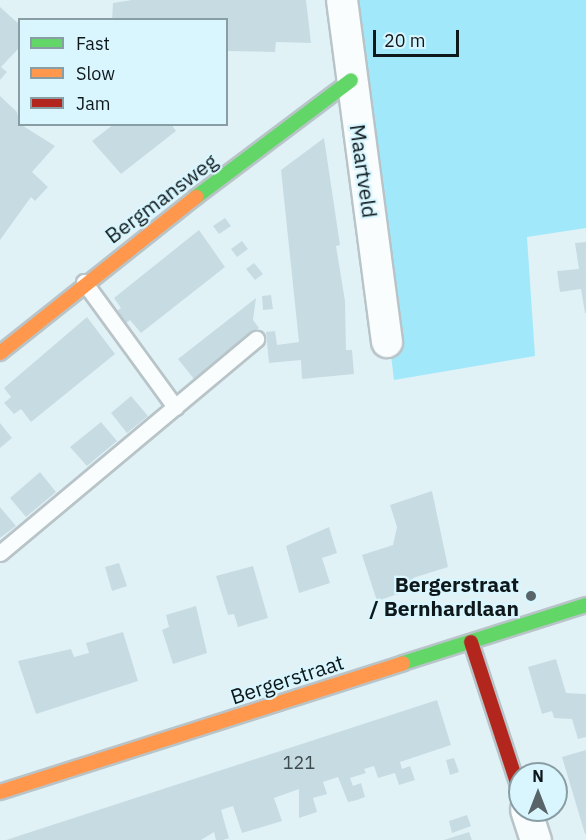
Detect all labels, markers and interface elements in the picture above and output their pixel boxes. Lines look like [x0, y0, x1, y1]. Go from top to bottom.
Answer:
legend [18, 18, 228, 126]
scale bar [376, 18, 462, 56]
text: 20 m [384, 29, 426, 52]
text: Fast [76, 32, 110, 55]
text: Slow [76, 62, 115, 85]
text: Jam [76, 92, 111, 115]
street label: Maartveld [345, 123, 383, 219]
street label: Bergmansweg [100, 148, 222, 248]
place label: Bergerstraat / Bernhardlaan [369, 571, 519, 621]
marker: Bergerstraat / Bernhardlaan [524, 589, 538, 603]
street label: Bergerstraat [227, 649, 347, 709]
house number: 121 [283, 752, 315, 774]
north arrow [508, 762, 568, 822]
text: N [532, 766, 544, 786]

